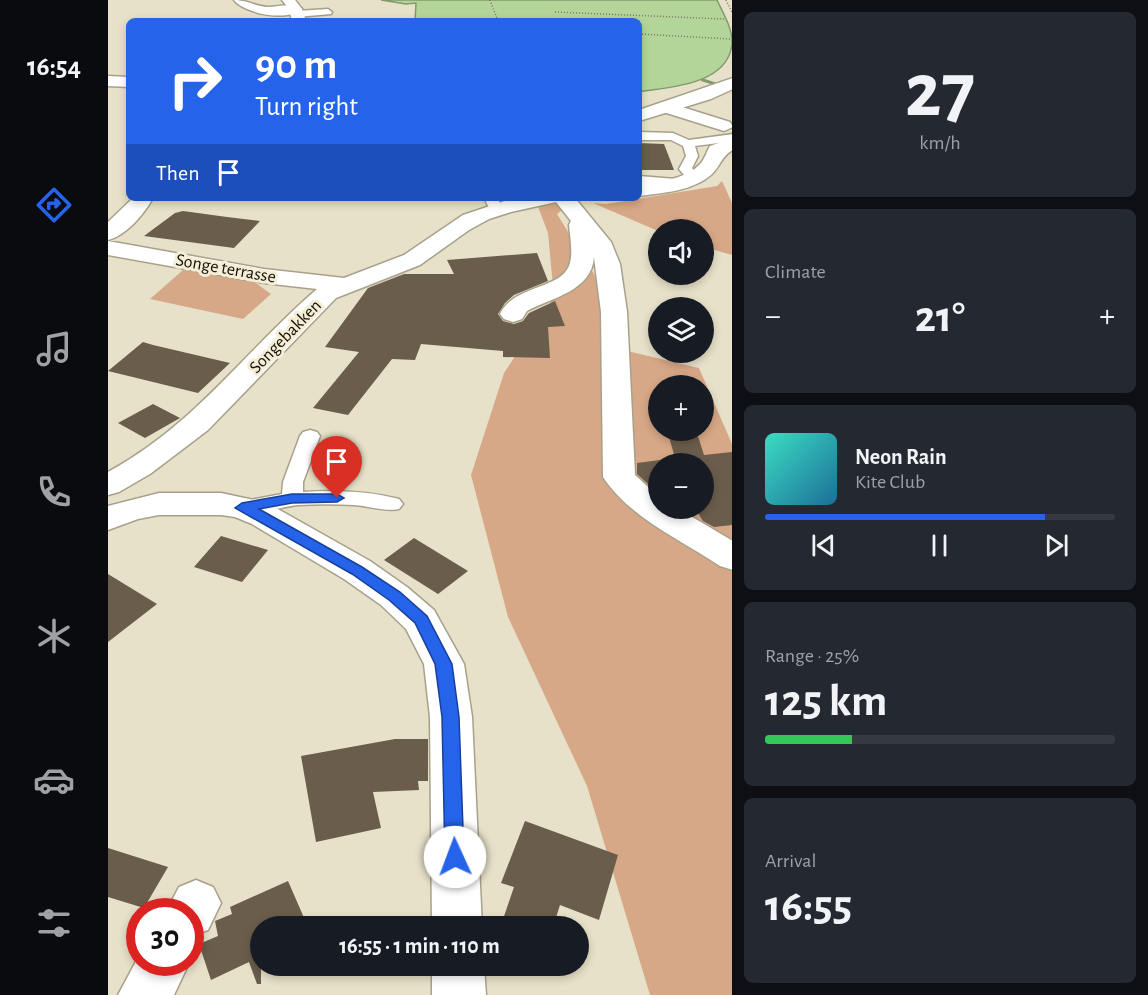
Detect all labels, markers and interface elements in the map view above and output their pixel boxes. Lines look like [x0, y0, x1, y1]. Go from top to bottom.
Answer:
icon: right [156, 42, 234, 120]
text: 90 m [255, 44, 337, 86]
text: 16:54 [27, 53, 81, 80]
text: 27 [905, 53, 975, 131]
text: Turn right [255, 93, 358, 120]
text: km/h [919, 133, 961, 153]
icon: arrive [212, 156, 245, 189]
text: Then [156, 162, 200, 184]
icon: directions [33, 184, 75, 226]
map controls [648, 219, 714, 519]
button: sound [648, 219, 714, 285]
street label: Songe terrasse [174, 251, 277, 287]
text: Climate [765, 262, 826, 282]
text: 21° [915, 295, 965, 340]
street label: Songebakken [246, 296, 325, 377]
button: layers [648, 297, 714, 363]
text: − [765, 300, 781, 333]
text: + [1099, 300, 1115, 333]
icon: music [33, 328, 75, 370]
button: + [648, 375, 714, 441]
pin [311, 436, 362, 498]
icon: arrive [320, 445, 353, 478]
text: Neon Rain [855, 446, 947, 468]
button: − [648, 453, 714, 519]
icon: phone [33, 471, 75, 513]
text: Kite Club [855, 472, 925, 492]
icon: previous [807, 529, 840, 562]
icon: pause [923, 529, 956, 562]
icon: next [1040, 529, 1073, 562]
icon: climate [33, 615, 75, 657]
text: Range · 25% [765, 646, 859, 666]
text: 125 km [765, 679, 887, 724]
icon: car [33, 759, 75, 801]
position arrow [423, 825, 487, 889]
text: Arrival [765, 851, 816, 871]
text: 16:55 [765, 884, 852, 929]
speed limit sign: 30 [126, 898, 204, 976]
icon: filters [33, 902, 75, 944]
text: 16:55 · 1 min · 110 m [339, 935, 500, 957]

